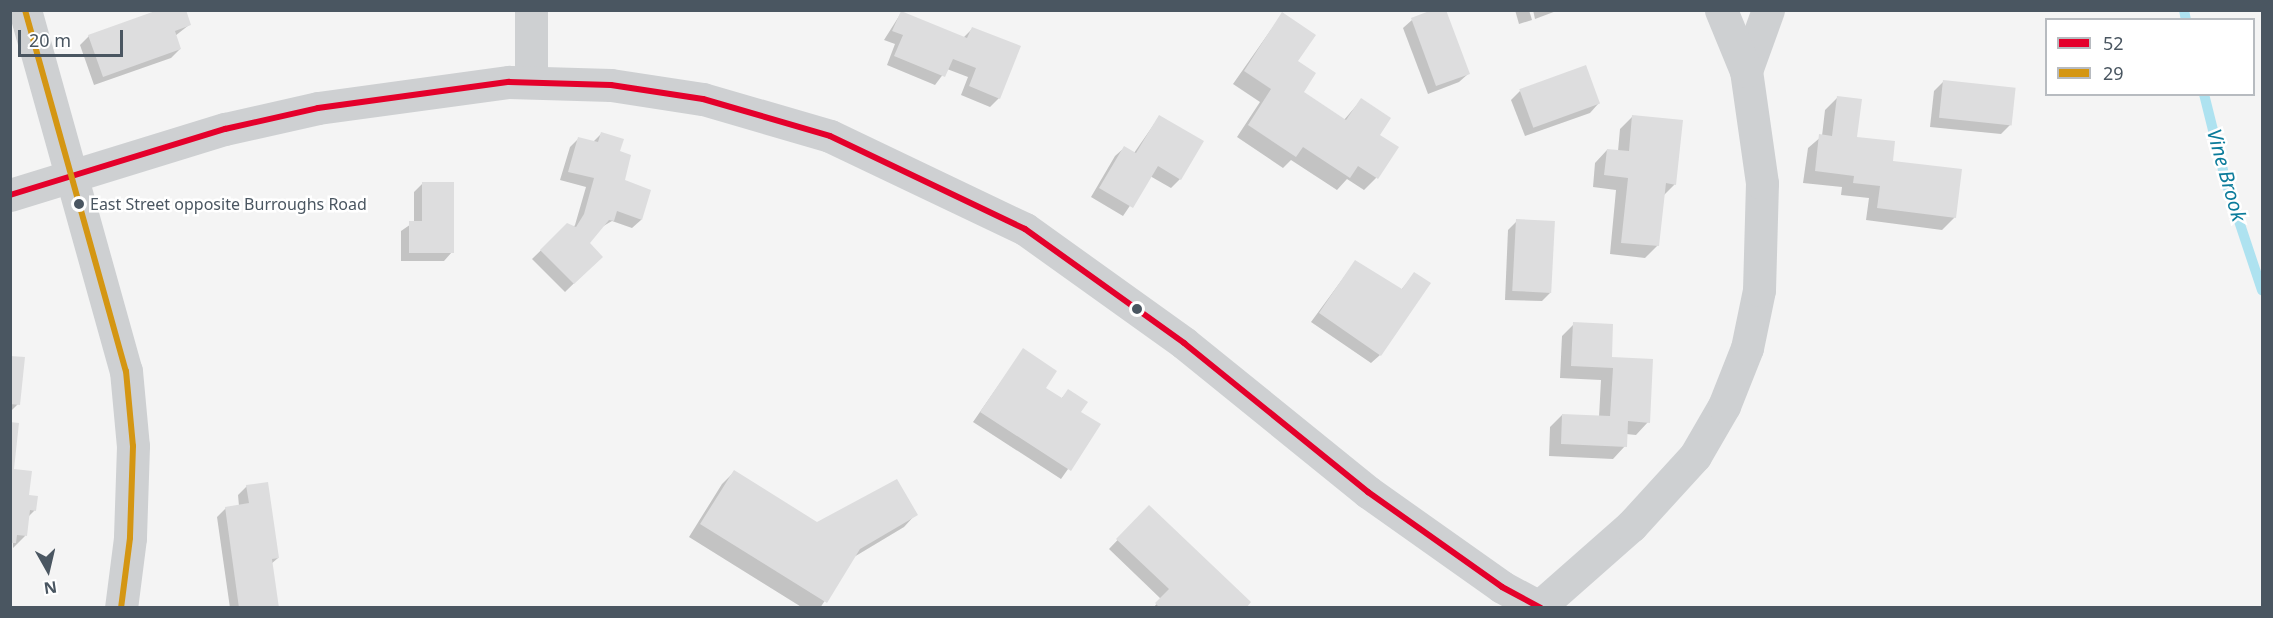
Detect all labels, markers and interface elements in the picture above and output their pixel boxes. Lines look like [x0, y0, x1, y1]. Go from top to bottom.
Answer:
scale bar [21, 18, 126, 56]
legend [2045, 18, 2255, 96]
text: 20 m [29, 28, 71, 52]
text: 52 [2103, 31, 2124, 55]
text: 29 [2103, 61, 2124, 85]
water label: Vine Brook [2202, 126, 2252, 224]
place label: East Street opposite Burroughs Road [90, 194, 367, 214]
marker: East Street opposite Burroughs Road [73, 198, 85, 210]
unlabelled marker [1131, 303, 1143, 315]
north arrow [18, 540, 78, 600]
text: N [43, 576, 58, 600]

